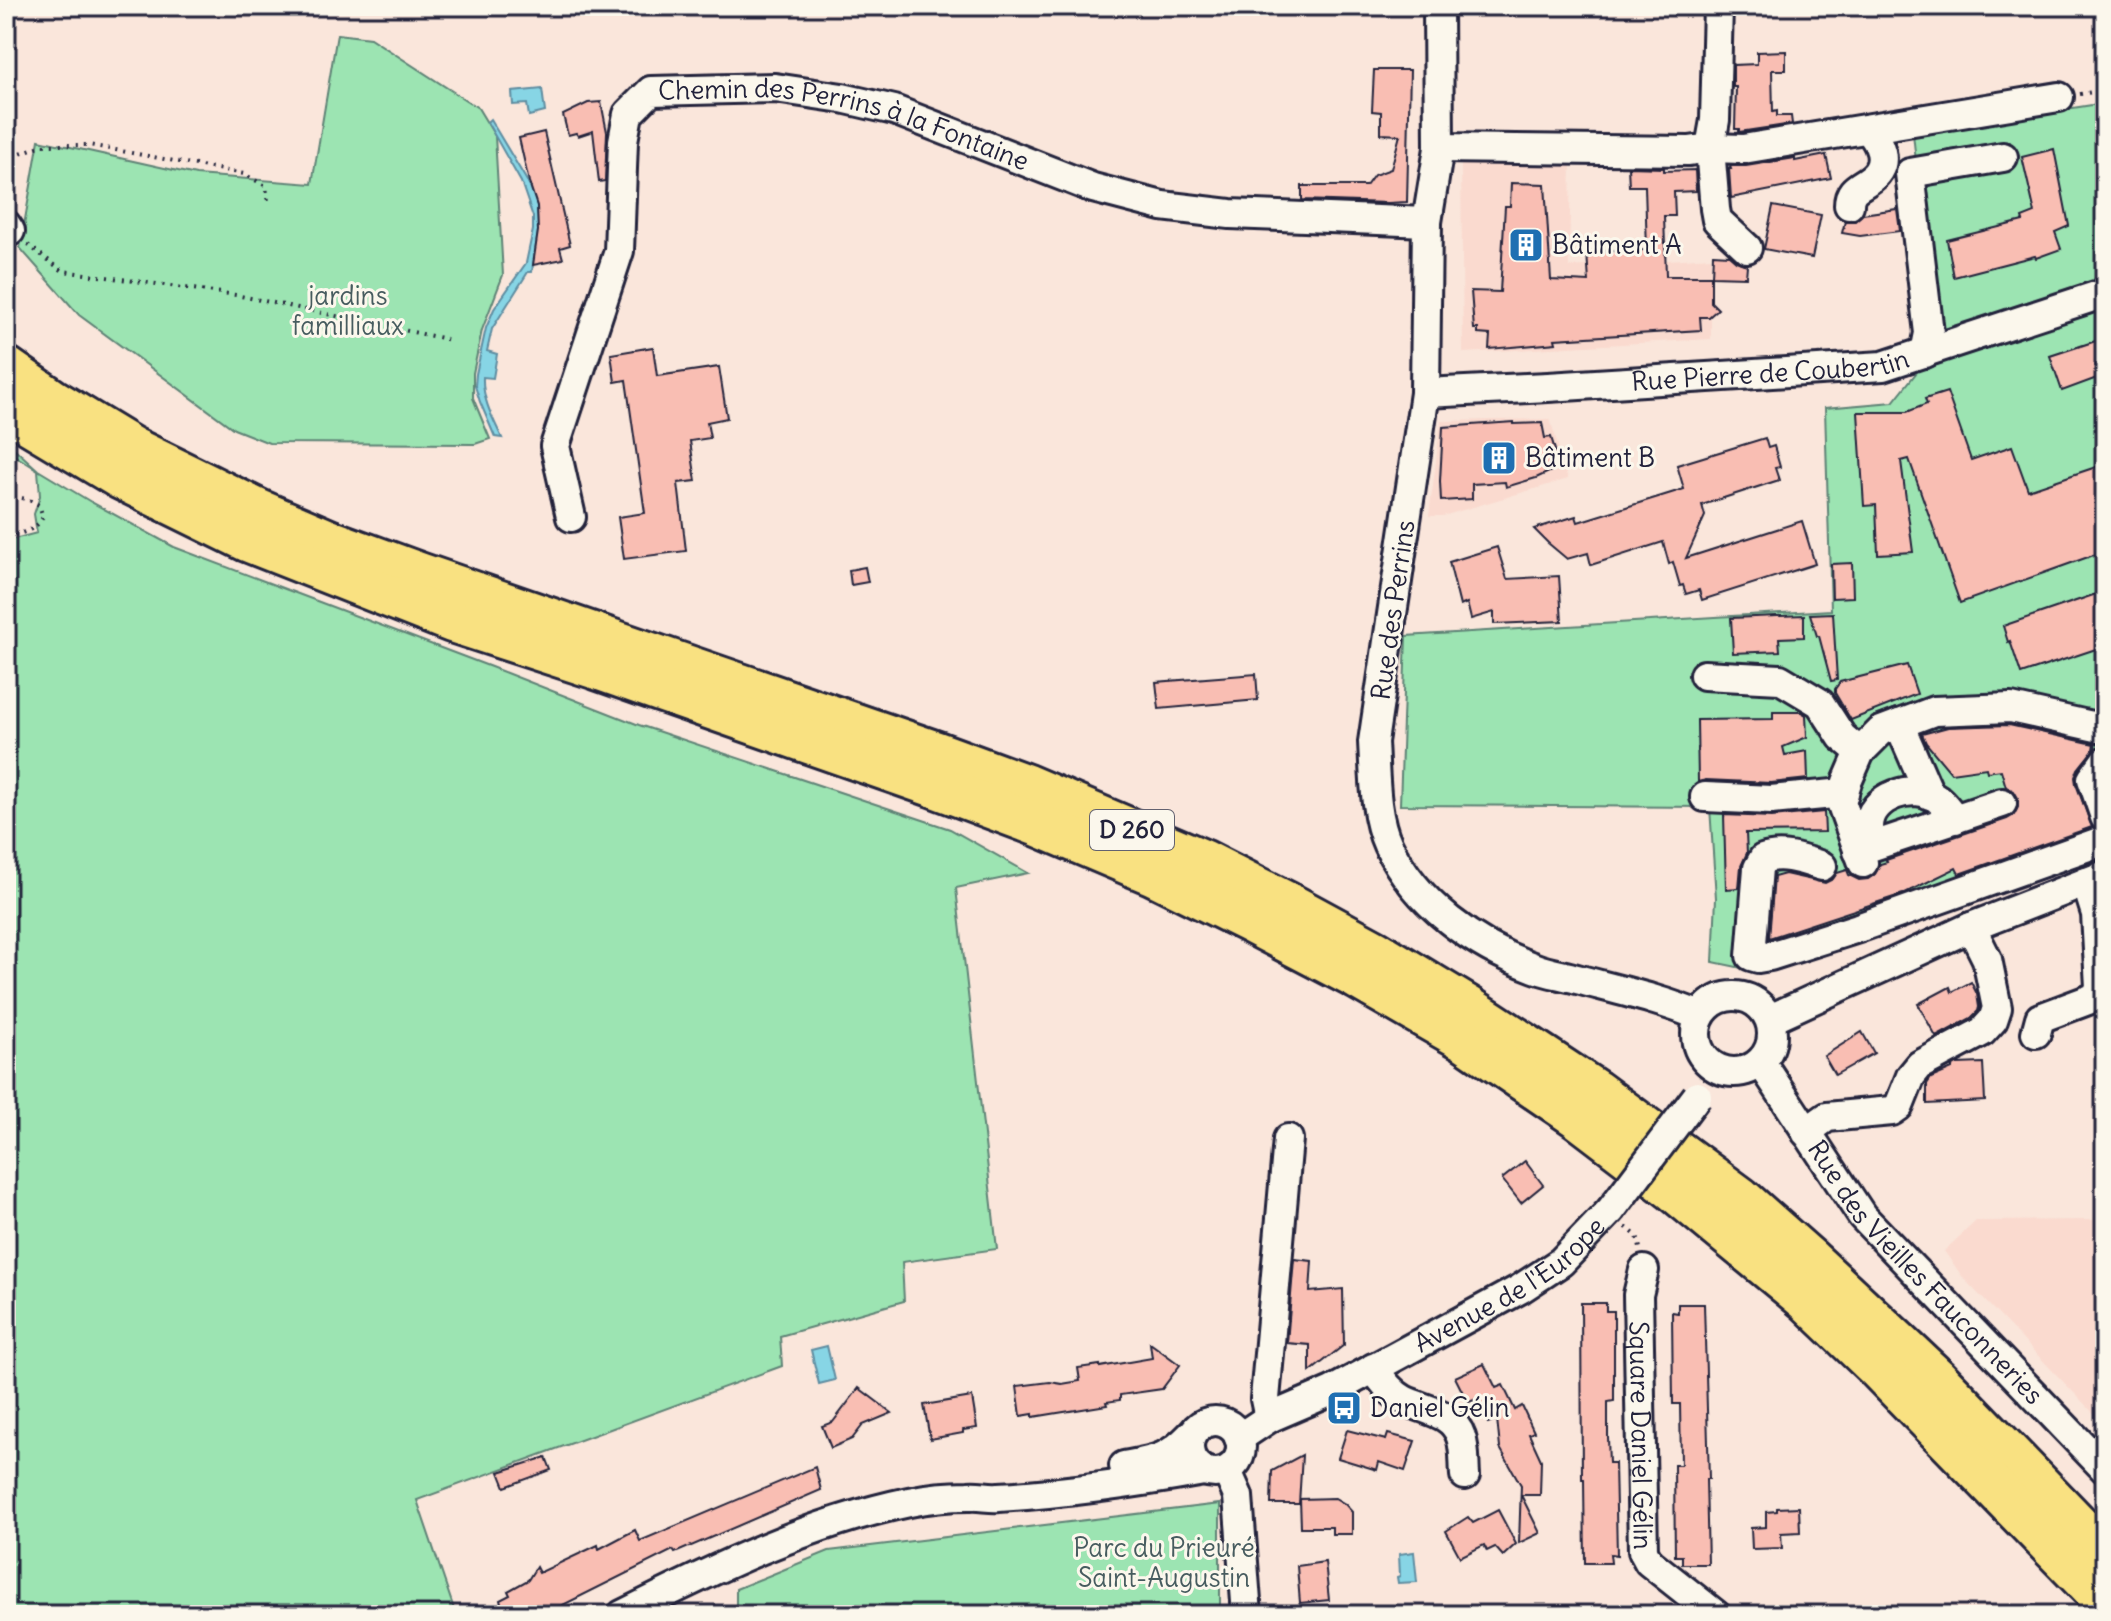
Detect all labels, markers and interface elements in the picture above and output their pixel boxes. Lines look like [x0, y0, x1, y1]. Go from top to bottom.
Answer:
street label: Chemin des Perrins à la Fontaine [658, 70, 1034, 177]
building icon: Bâtiment A [1507, 226, 1545, 264]
place label: Bâtiment A [1552, 228, 1682, 261]
park label: jardins familliaux [292, 279, 404, 342]
street label: Rue Pierre de Coubertin [1630, 342, 1913, 398]
building icon: Bâtiment B [1480, 439, 1518, 477]
place label: Bâtiment B [1525, 441, 1655, 474]
street label: Rue des Perrins [1364, 518, 1421, 702]
road number: D 260 [1090, 810, 1174, 850]
street label: Rue des Vieilles Fauconneries [1801, 1134, 2051, 1411]
street label: Avenue de l'Europe [1408, 1210, 1611, 1359]
street label: Square Daniel Gélin [1623, 1321, 1660, 1550]
bus stop icon: Daniel Gélin [1325, 1389, 1363, 1427]
place label: Daniel Gélin [1370, 1391, 1510, 1424]
park label: Parc du Prieuré Saint-Augustin [1073, 1531, 1255, 1594]

